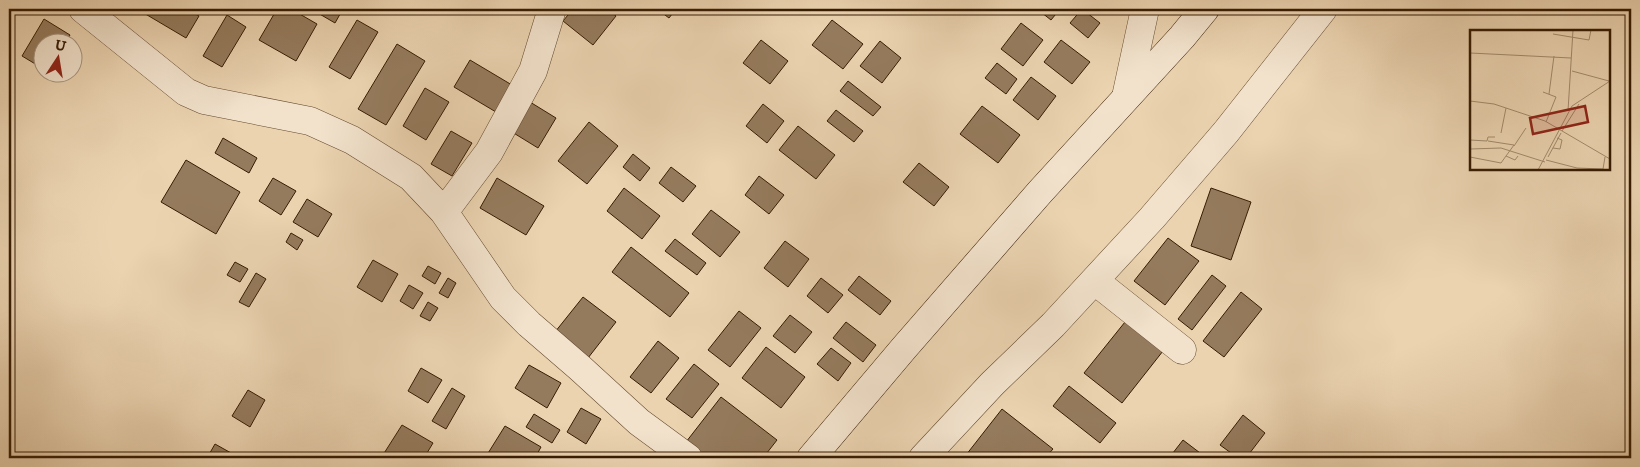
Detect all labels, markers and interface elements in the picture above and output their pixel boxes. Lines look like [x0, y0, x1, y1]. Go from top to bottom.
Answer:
inset map [1470, 30, 1610, 170]
north arrow [32, 32, 82, 82]
text: U [53, 36, 68, 56]

